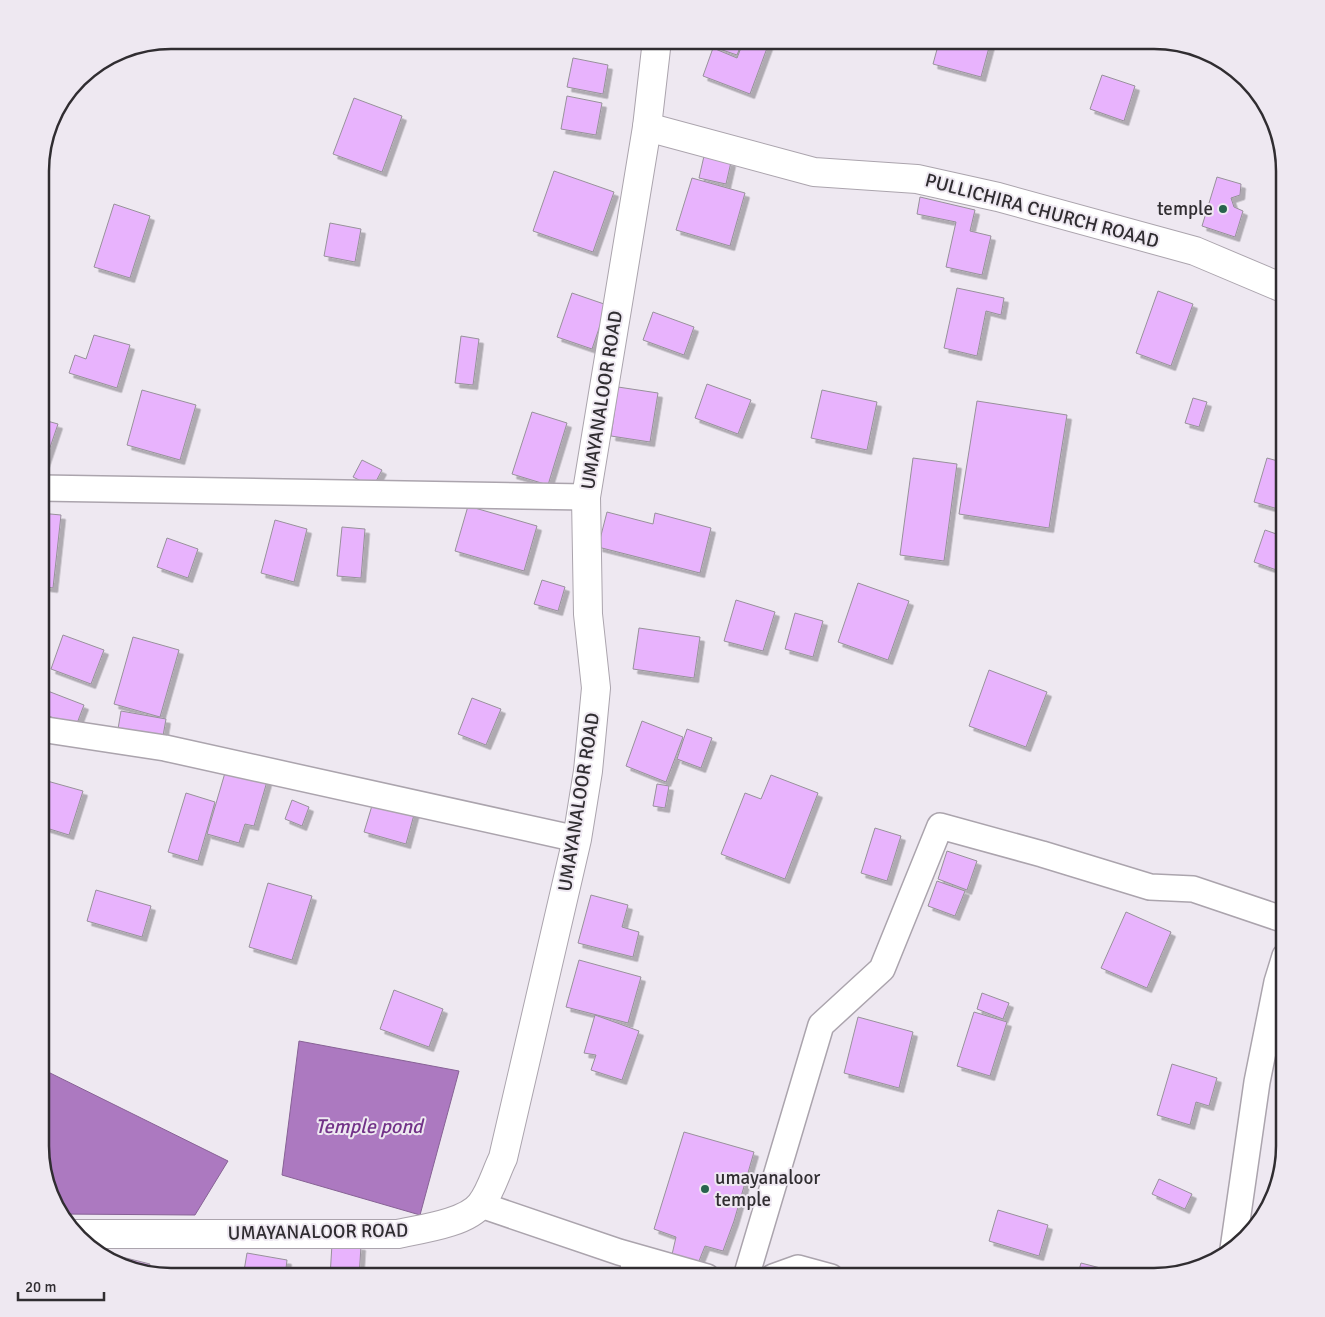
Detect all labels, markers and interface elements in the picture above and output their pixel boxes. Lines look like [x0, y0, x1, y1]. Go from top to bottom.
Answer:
street label: PULLICHIRA CHURCH ROAAD [922, 168, 1162, 254]
place label: temple [1157, 197, 1213, 221]
marker: temple [1217, 203, 1229, 215]
street label: UMAYANALOOR ROAD [576, 309, 628, 491]
street label: UMAYANALOOR ROAD [553, 711, 605, 893]
water label: Temple pond [315, 1114, 425, 1139]
place label: umayanaloor temple [715, 1166, 820, 1212]
marker: umayanaloor temple [699, 1183, 711, 1195]
street label: UMAYANALOOR ROAD [227, 1218, 409, 1246]
scale bar [18, 1270, 104, 1302]
text: 20 m [25, 1278, 56, 1296]

